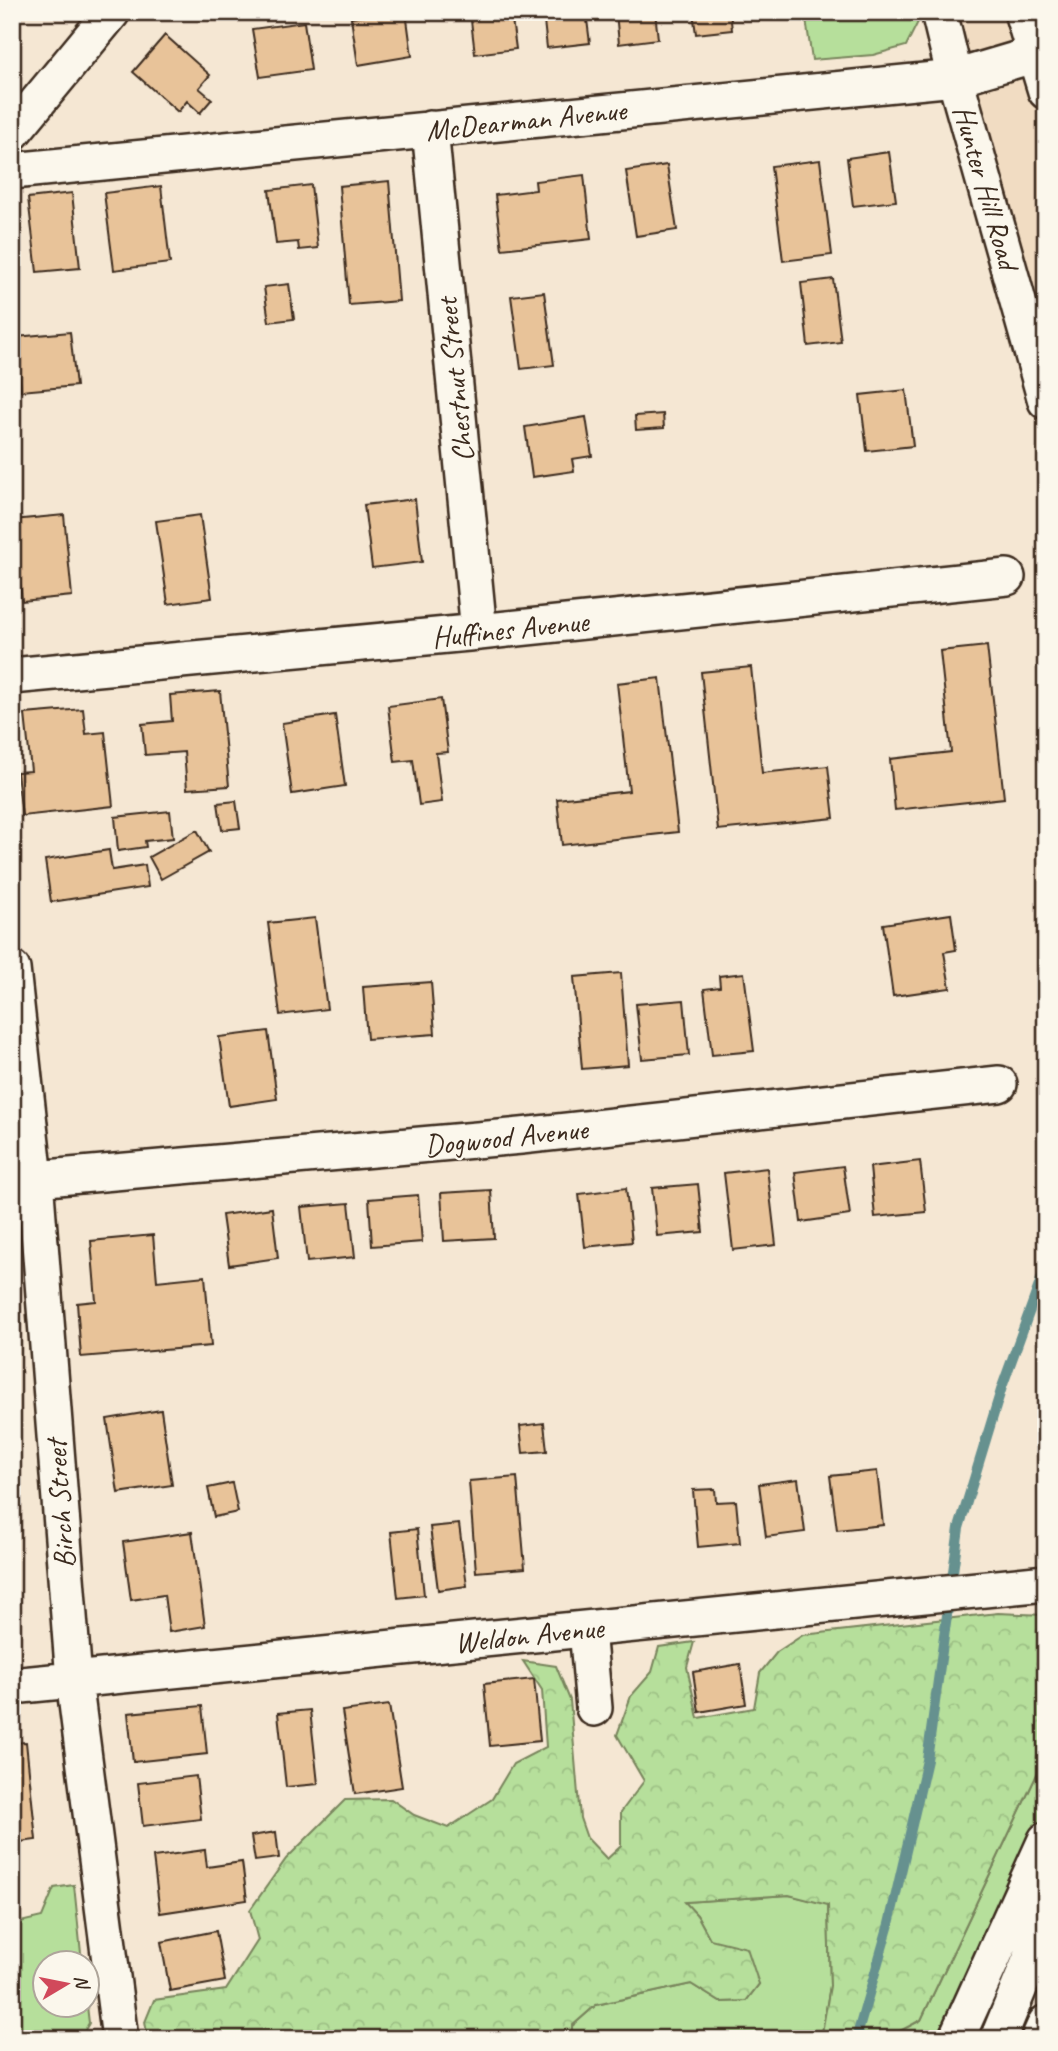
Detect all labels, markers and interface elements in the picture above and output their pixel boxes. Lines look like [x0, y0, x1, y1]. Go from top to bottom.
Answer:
street label: McDearman Avenue [424, 90, 630, 149]
street label: Hunter Hill Road [945, 101, 1029, 277]
street label: Chestnut Street [427, 293, 482, 464]
street label: Huffines Avenue [430, 602, 592, 656]
street label: Dogwood Avenue [423, 1109, 592, 1164]
street label: Birch Street [36, 1435, 83, 1569]
street label: Weldon Avenue [453, 1608, 607, 1662]
north arrow [32, 1950, 102, 2020]
text: N [69, 1973, 95, 1992]

